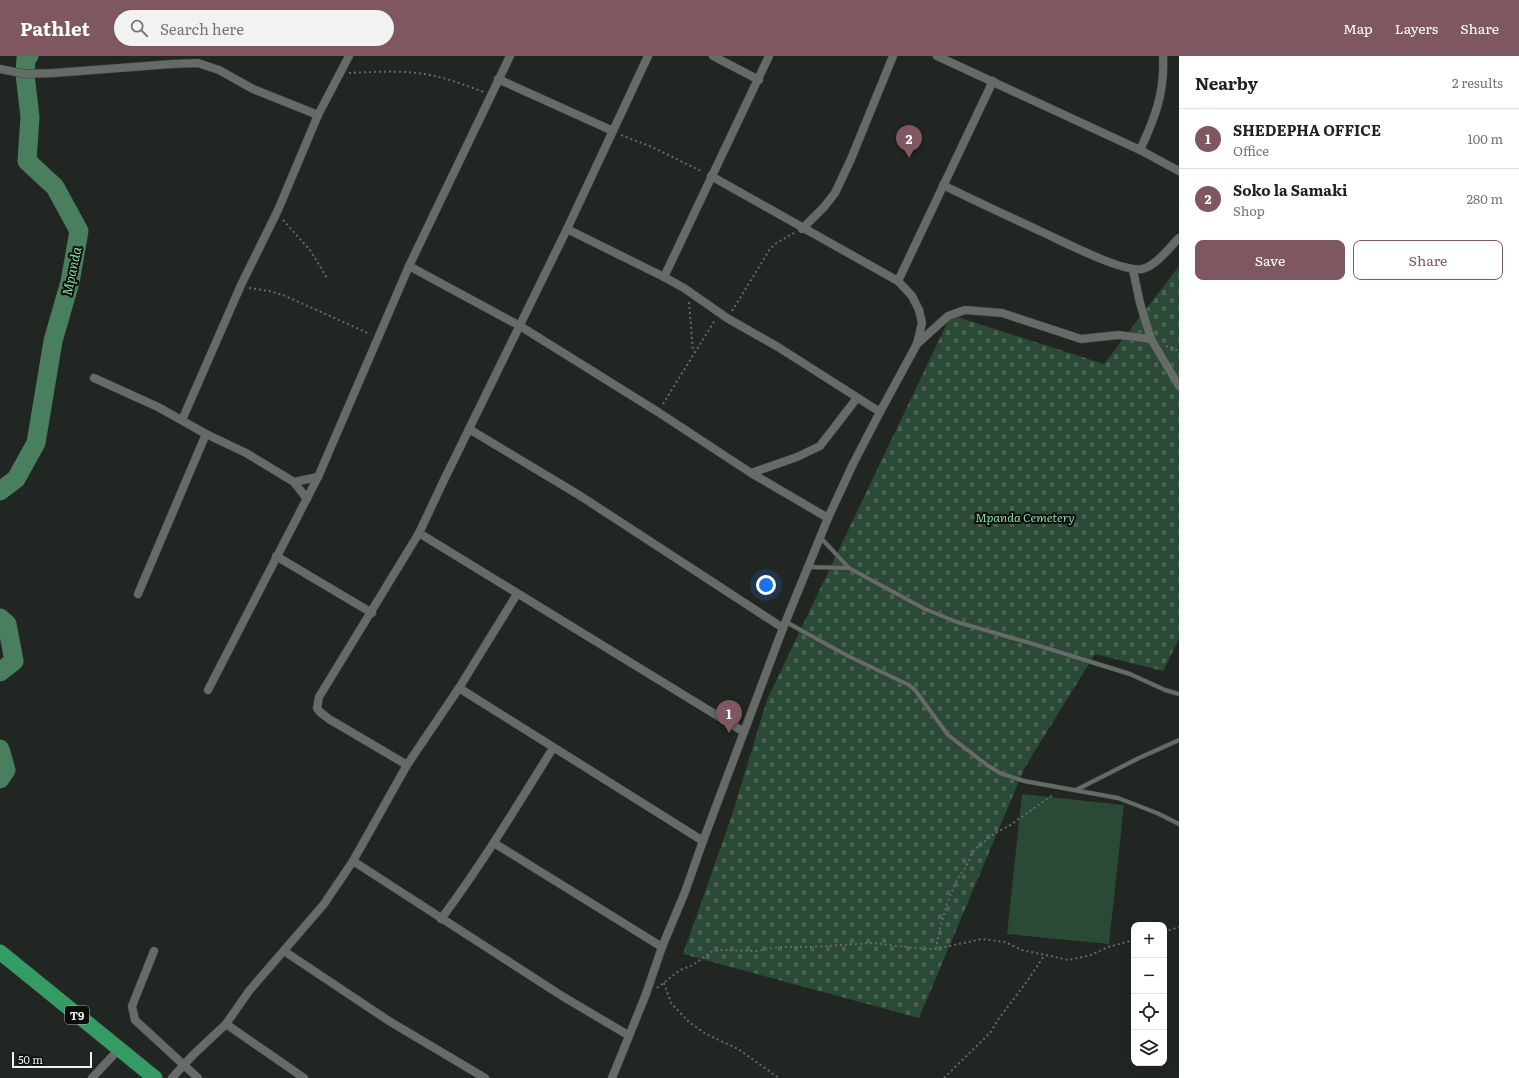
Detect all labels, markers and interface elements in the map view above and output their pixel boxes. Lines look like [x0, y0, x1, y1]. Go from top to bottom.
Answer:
search box [114, 10, 394, 46]
text: Pathlet [20, 14, 90, 42]
icon: search [128, 17, 150, 39]
text: Search here [160, 17, 244, 40]
text: Map [1343, 18, 1373, 38]
text: Layers [1395, 18, 1438, 38]
text: Share [1460, 18, 1499, 38]
text: Nearby [1195, 70, 1258, 95]
text: 2 results [1452, 73, 1503, 92]
text: SHEDEPHA OFFICE [1233, 118, 1381, 141]
pin: 2 [896, 125, 922, 158]
text: 1 [1205, 129, 1211, 148]
text: 100 m [1467, 129, 1503, 148]
text: Office [1233, 141, 1269, 160]
text: Soko la Samaki [1233, 178, 1348, 201]
text: 2 [1205, 189, 1211, 208]
text: 280 m [1467, 189, 1503, 208]
text: Shop [1233, 201, 1265, 220]
button: Save [1195, 240, 1345, 280]
button: Share [1353, 240, 1503, 280]
water label: Mpanda [57, 244, 86, 297]
park label: Mpanda Cemetery [975, 508, 1075, 526]
your location [756, 575, 776, 595]
pin: 1 [716, 700, 742, 733]
map controls [1131, 922, 1167, 1066]
button: + [1131, 922, 1167, 958]
button: − [1131, 958, 1167, 994]
button: locate [1131, 994, 1167, 1030]
road number: T9 [65, 1006, 89, 1024]
button: layers [1131, 1030, 1167, 1066]
scale bar [12, 1050, 92, 1069]
text: 50 m [18, 1051, 43, 1067]

